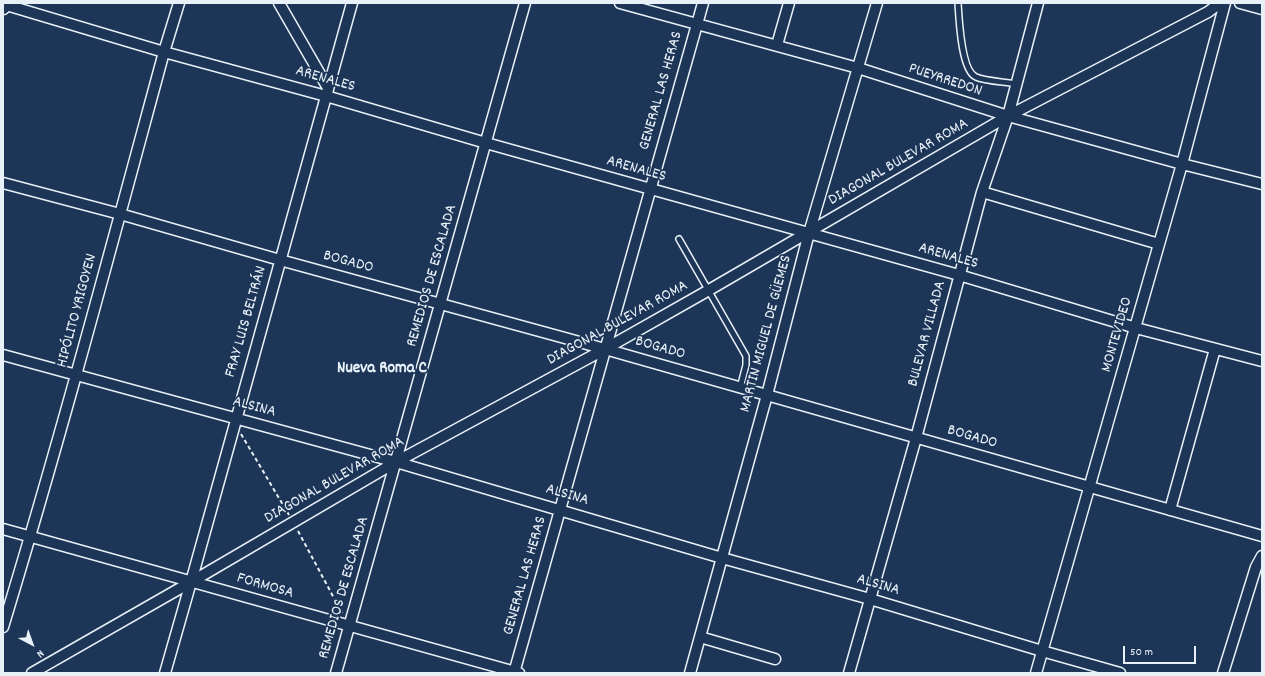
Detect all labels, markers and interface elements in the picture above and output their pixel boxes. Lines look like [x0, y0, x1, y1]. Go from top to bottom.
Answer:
street label: GENERAL LAS HERAS [636, 30, 688, 152]
street label: PUEYRREDON [906, 60, 984, 102]
street label: ARENALES [293, 62, 357, 98]
street label: DIAGONAL BULEVAR ROMA [826, 115, 972, 211]
street label: ARENALES [604, 152, 668, 188]
street label: REMEDIOS DE ESCALADA [403, 203, 463, 349]
street label: ARENALES [916, 239, 980, 275]
street label: BOGADO [321, 247, 375, 279]
street label: HIPÓLITO YRIGOYEN [54, 252, 102, 370]
street label: MARTIN MIGUEL DE GÜEMES [737, 253, 797, 415]
street label: FRAY LUIS BELTRÁN [222, 264, 272, 380]
street label: DIAGONAL BULEVAR ROMA [544, 277, 692, 371]
street label: BULEVAR VILLADA [905, 279, 951, 389]
street label: MONTEVIDEO [1098, 295, 1138, 375]
street label: BOGADO [633, 333, 687, 365]
district label: Nueva Roma C [337, 360, 427, 380]
street label: ALSINA [230, 393, 278, 423]
street label: BOGADO [945, 422, 999, 454]
street label: DIAGONAL BULEVAR ROMA [262, 433, 408, 529]
street label: ALSINA [543, 481, 591, 511]
street label: REMEDIOS DE ESCALADA [315, 515, 375, 661]
street label: GENERAL LAS HERAS [500, 515, 552, 637]
street label: FORMOSA [234, 570, 296, 604]
street label: ALSINA [854, 571, 902, 601]
north arrow [12, 624, 52, 664]
scale bar [1125, 638, 1198, 664]
text: 50 m [1130, 644, 1153, 661]
text: N [33, 645, 47, 661]

